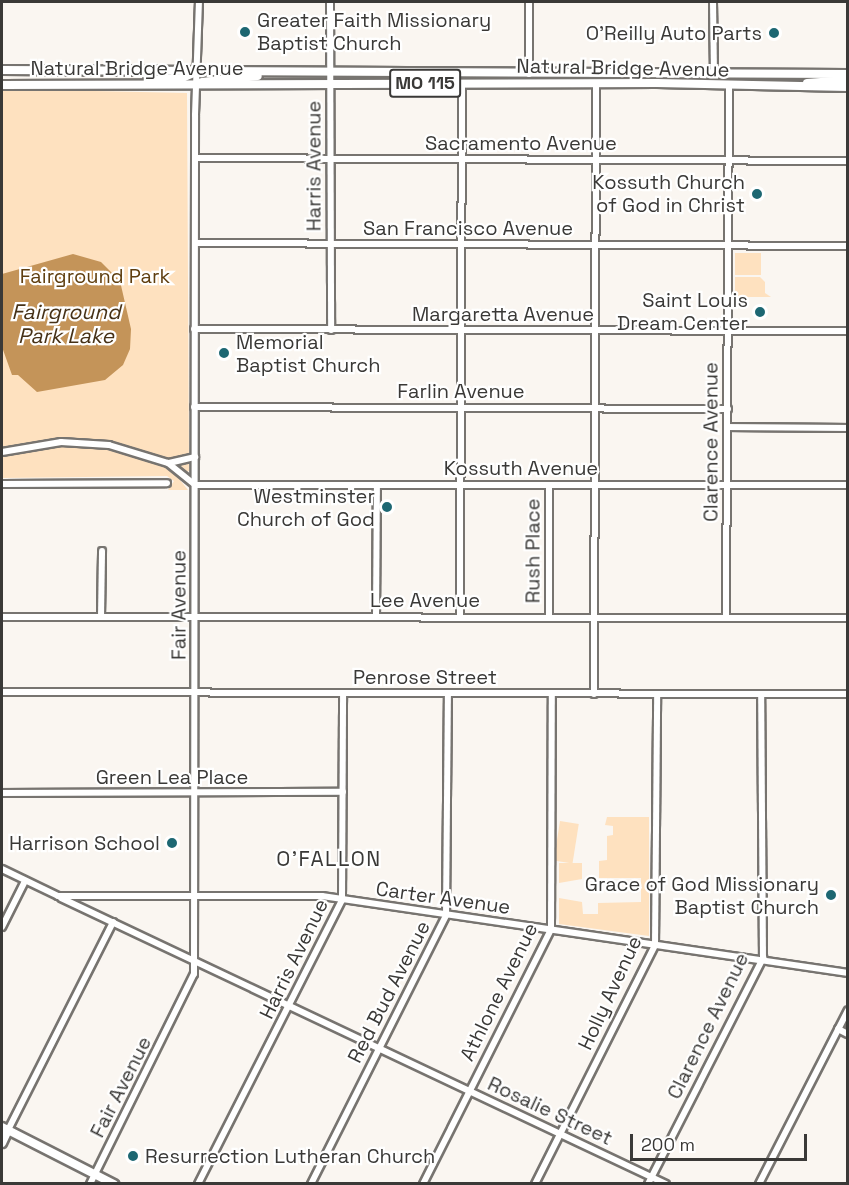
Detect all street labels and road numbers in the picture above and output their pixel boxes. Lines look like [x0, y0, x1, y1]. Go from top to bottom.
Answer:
street label: Natural Bridge Avenue [516, 54, 730, 82]
street label: Natural Bridge Avenue [30, 56, 244, 80]
road number: MO 115 [389, 68, 461, 98]
street label: Harris Avenue [302, 101, 326, 231]
street label: Sacramento Avenue [425, 131, 617, 155]
street label: San Francisco Avenue [363, 216, 573, 240]
street label: Margaretta Avenue [412, 302, 594, 326]
street label: Clarence Avenue [699, 362, 723, 522]
street label: Farlin Avenue [397, 379, 525, 403]
street label: Kossuth Avenue [444, 456, 598, 480]
street label: Rush Place [521, 499, 545, 603]
street label: Fair Avenue [167, 550, 191, 660]
street label: Lee Avenue [370, 588, 480, 612]
street label: Penrose Street [353, 665, 497, 689]
street label: Green Lea Place [96, 765, 248, 789]
street label: Carter Avenue [374, 877, 512, 919]
street label: Harris Avenue [255, 895, 333, 1023]
street label: Red Bud Avenue [343, 917, 435, 1067]
street label: Athlone Avenue [455, 919, 543, 1065]
street label: Holly Avenue [573, 932, 647, 1054]
street label: Clarence Avenue [662, 949, 754, 1103]
street label: Fair Avenue [85, 1032, 157, 1142]
street label: Rosalie Street [484, 1072, 616, 1150]

